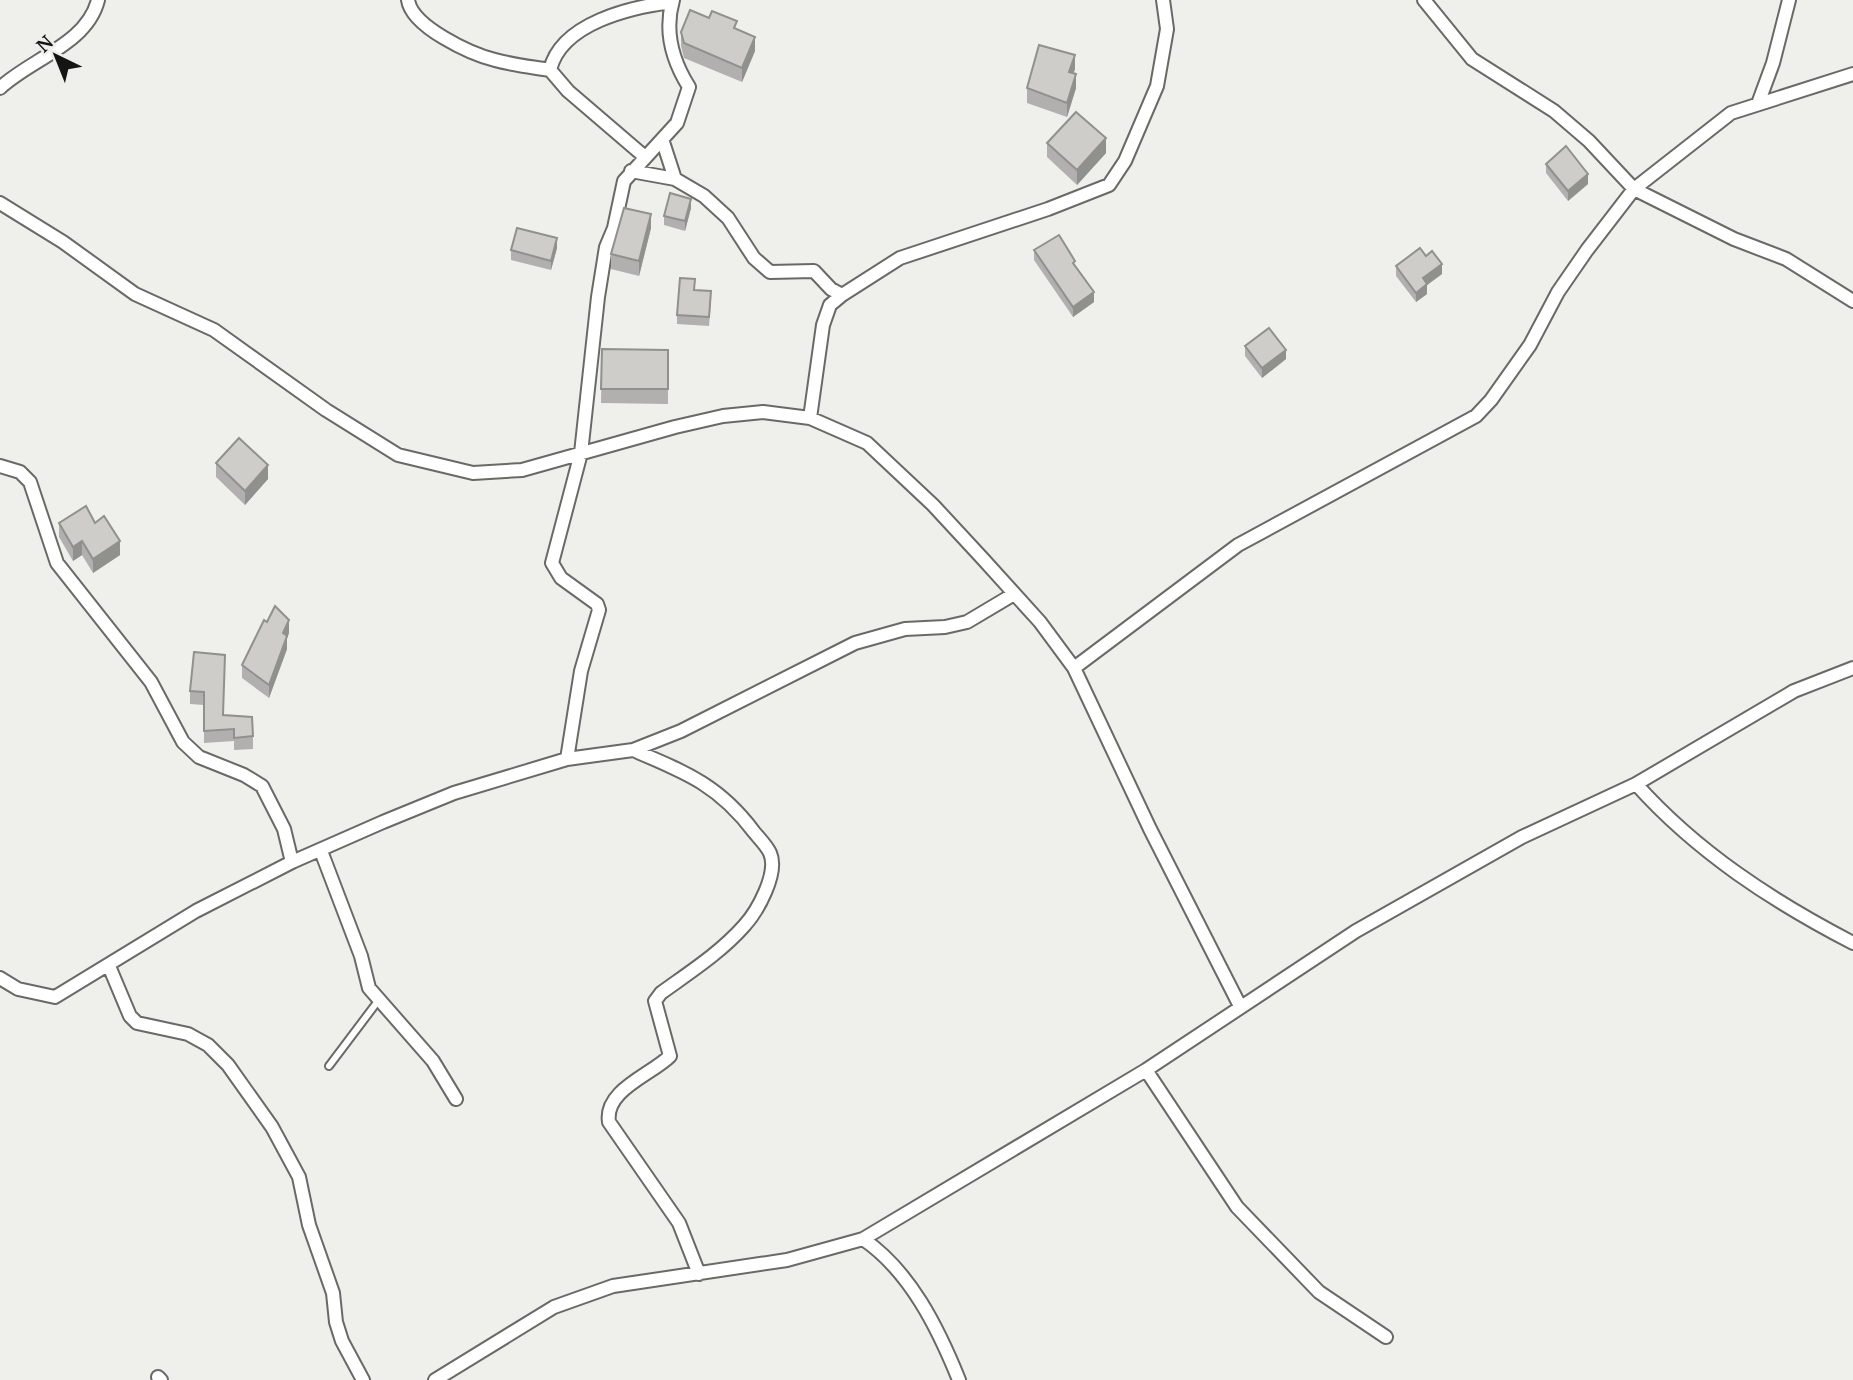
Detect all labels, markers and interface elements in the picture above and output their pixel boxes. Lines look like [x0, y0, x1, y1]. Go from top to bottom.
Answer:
north arrow [21, 21, 91, 91]
text: N [30, 29, 58, 57]

